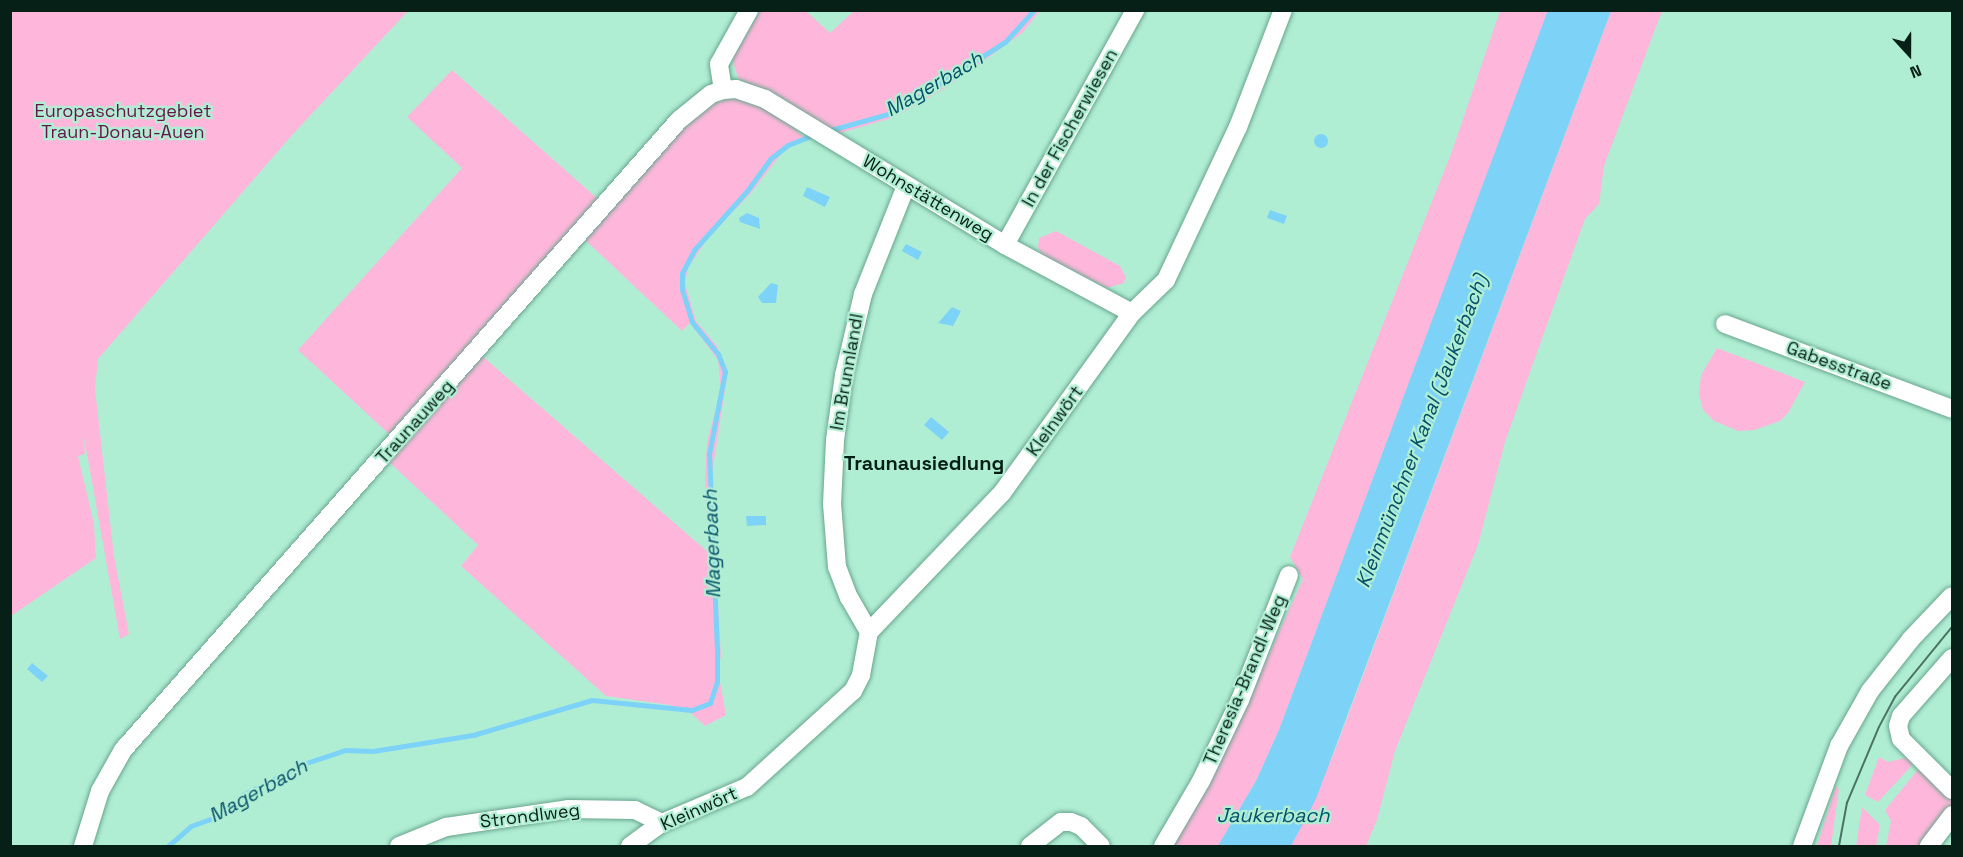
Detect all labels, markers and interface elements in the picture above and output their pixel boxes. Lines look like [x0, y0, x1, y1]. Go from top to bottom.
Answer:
north arrow [1879, 24, 1939, 84]
street label: In der Fischerwiesen [1018, 45, 1122, 211]
water label: Magerbach [881, 46, 987, 122]
text: N [1907, 60, 1924, 83]
park label: Europaschutzgebiet Traun-Donau-Auen [35, 101, 211, 144]
street label: Wohnstättenweg [859, 150, 997, 246]
water label: Kleinmünchner Kanal (Jaukerbach) [1351, 271, 1493, 591]
street label: Im Brunnlandl [826, 312, 868, 432]
street label: Gabesstraße [1783, 337, 1895, 395]
street label: Traunauweg [372, 376, 458, 468]
street label: Kleinwört [1022, 382, 1088, 460]
district label: Traunausiedlung [844, 451, 1004, 475]
water label: Magerbach [698, 489, 726, 599]
street label: Theresia-Brandl-Weg [1199, 592, 1291, 768]
water label: Magerbach [204, 754, 312, 828]
street label: Kleinwört [657, 782, 741, 836]
street label: Strondlweg [479, 799, 581, 833]
water label: Jaukerbach [1217, 803, 1329, 827]

